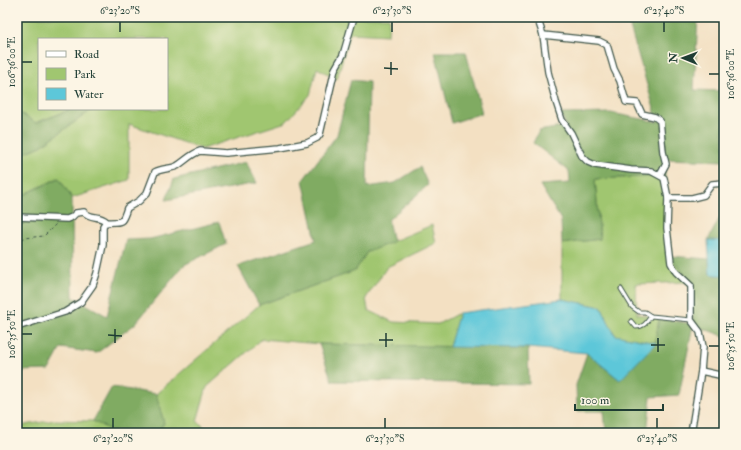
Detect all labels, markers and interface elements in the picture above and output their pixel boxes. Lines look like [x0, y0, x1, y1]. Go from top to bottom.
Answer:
text: 6°23'20"S [100, 5, 140, 17]
text: 6°23'30"S [373, 5, 411, 17]
text: 6°23'40"S [644, 5, 684, 17]
text: 106°36'00"E [6, 37, 18, 87]
legend [38, 38, 168, 110]
north arrow [663, 38, 703, 78]
text: Road [74, 47, 99, 62]
text: 106°36'00"E [725, 49, 737, 99]
text: N [667, 52, 680, 64]
text: Park [74, 67, 96, 82]
text: Water [73, 87, 104, 102]
text: 106°35'50"E [6, 309, 18, 359]
text: 106°35'50"E [725, 321, 737, 371]
scale bar [575, 386, 663, 412]
text: 100 m [581, 393, 610, 408]
text: 6°23'20"S [93, 433, 133, 445]
text: 6°23'30"S [366, 433, 404, 445]
text: 6°23'40"S [637, 433, 677, 445]

